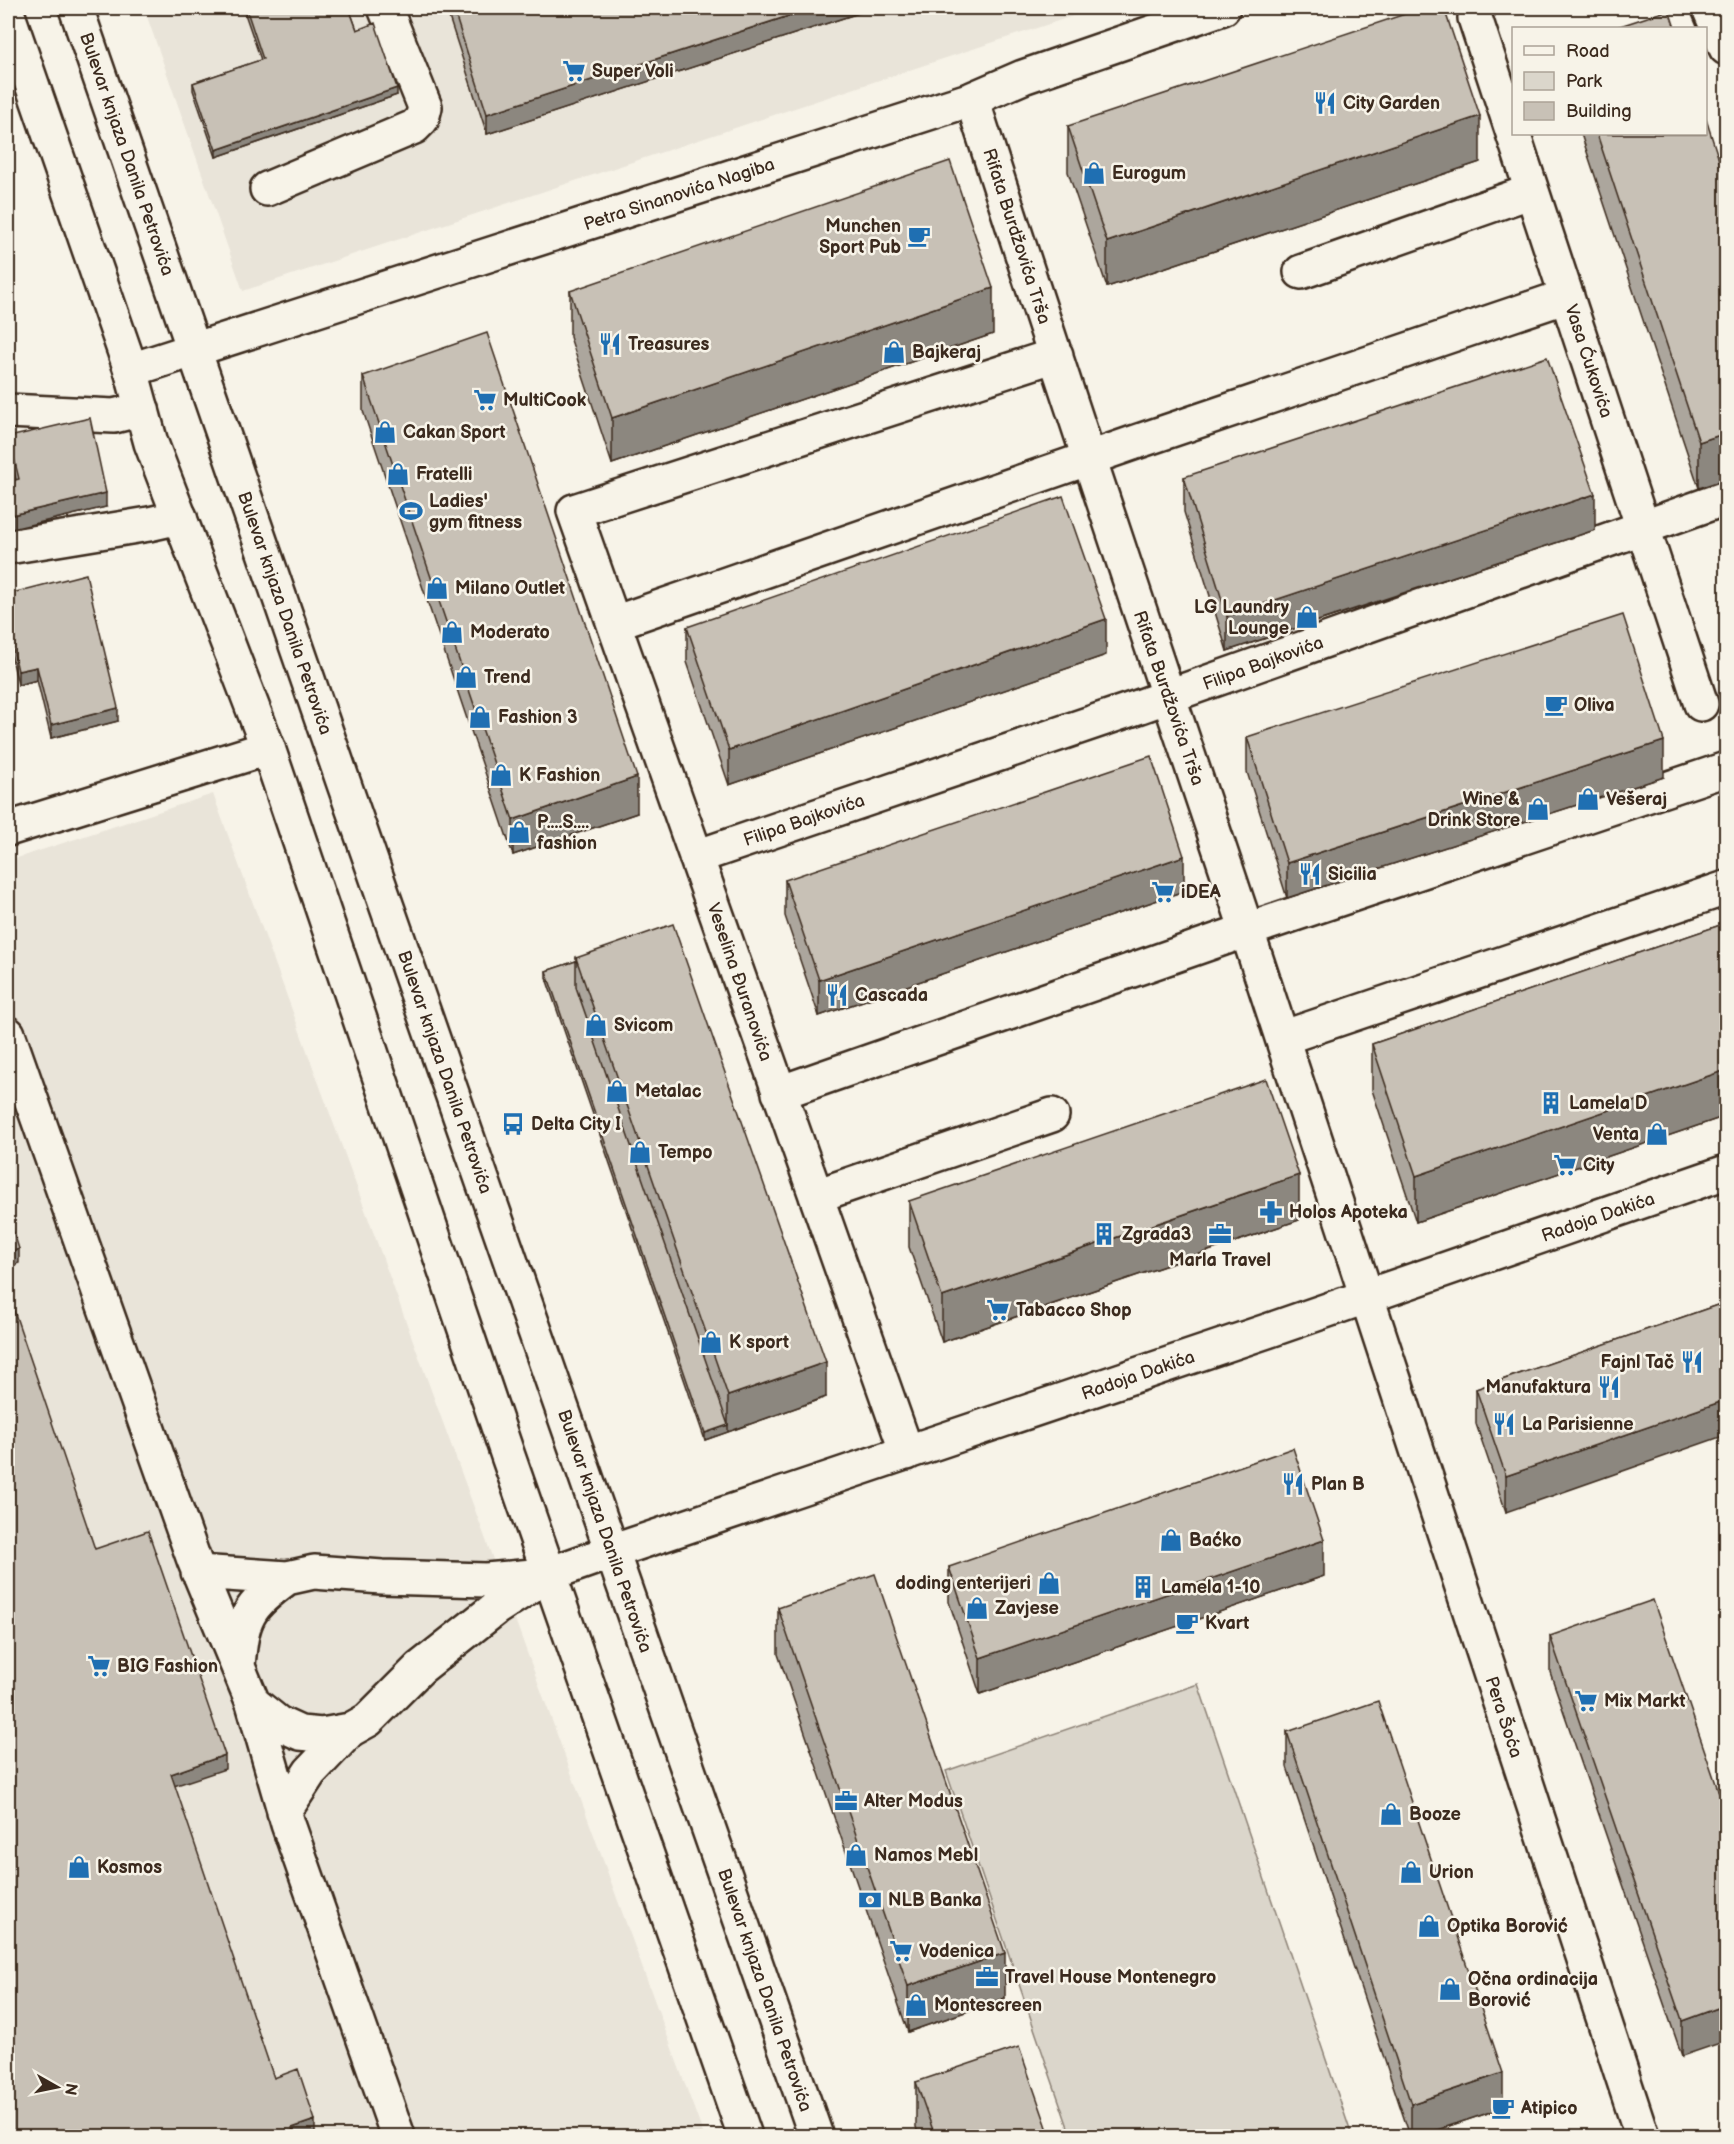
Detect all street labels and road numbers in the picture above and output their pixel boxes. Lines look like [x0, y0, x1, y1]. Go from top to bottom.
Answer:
street label: Bulevar knjaza Danila Petrovića [75, 30, 178, 279]
street label: Rifata Burdžovića Trša [978, 146, 1055, 327]
street label: Petra Sinanovića Nagiba [581, 154, 777, 235]
street label: Vasa Ćukovića [1560, 301, 1619, 421]
street label: Bulevar knjaza Danila Petrovića [233, 489, 336, 738]
street label: Rifata Burdžovića Trša [1129, 608, 1208, 788]
street label: Filipa Bajkovića [1200, 632, 1326, 695]
street label: Filipa Bajkovića [741, 790, 868, 851]
street label: Veselina Đuranovića [703, 900, 776, 1064]
street label: Bulevar knjaza Danila Petrovića [393, 948, 496, 1197]
street label: Radoja Dakića [1539, 1188, 1658, 1247]
street label: Radoja Dakića [1079, 1346, 1198, 1405]
street label: Bulevar knjaza Danila Petrovića [553, 1407, 656, 1656]
street label: Pera Šoća [1481, 1674, 1527, 1760]
street label: Bulevar knjaza Danila Petrovića [713, 1866, 816, 2115]

